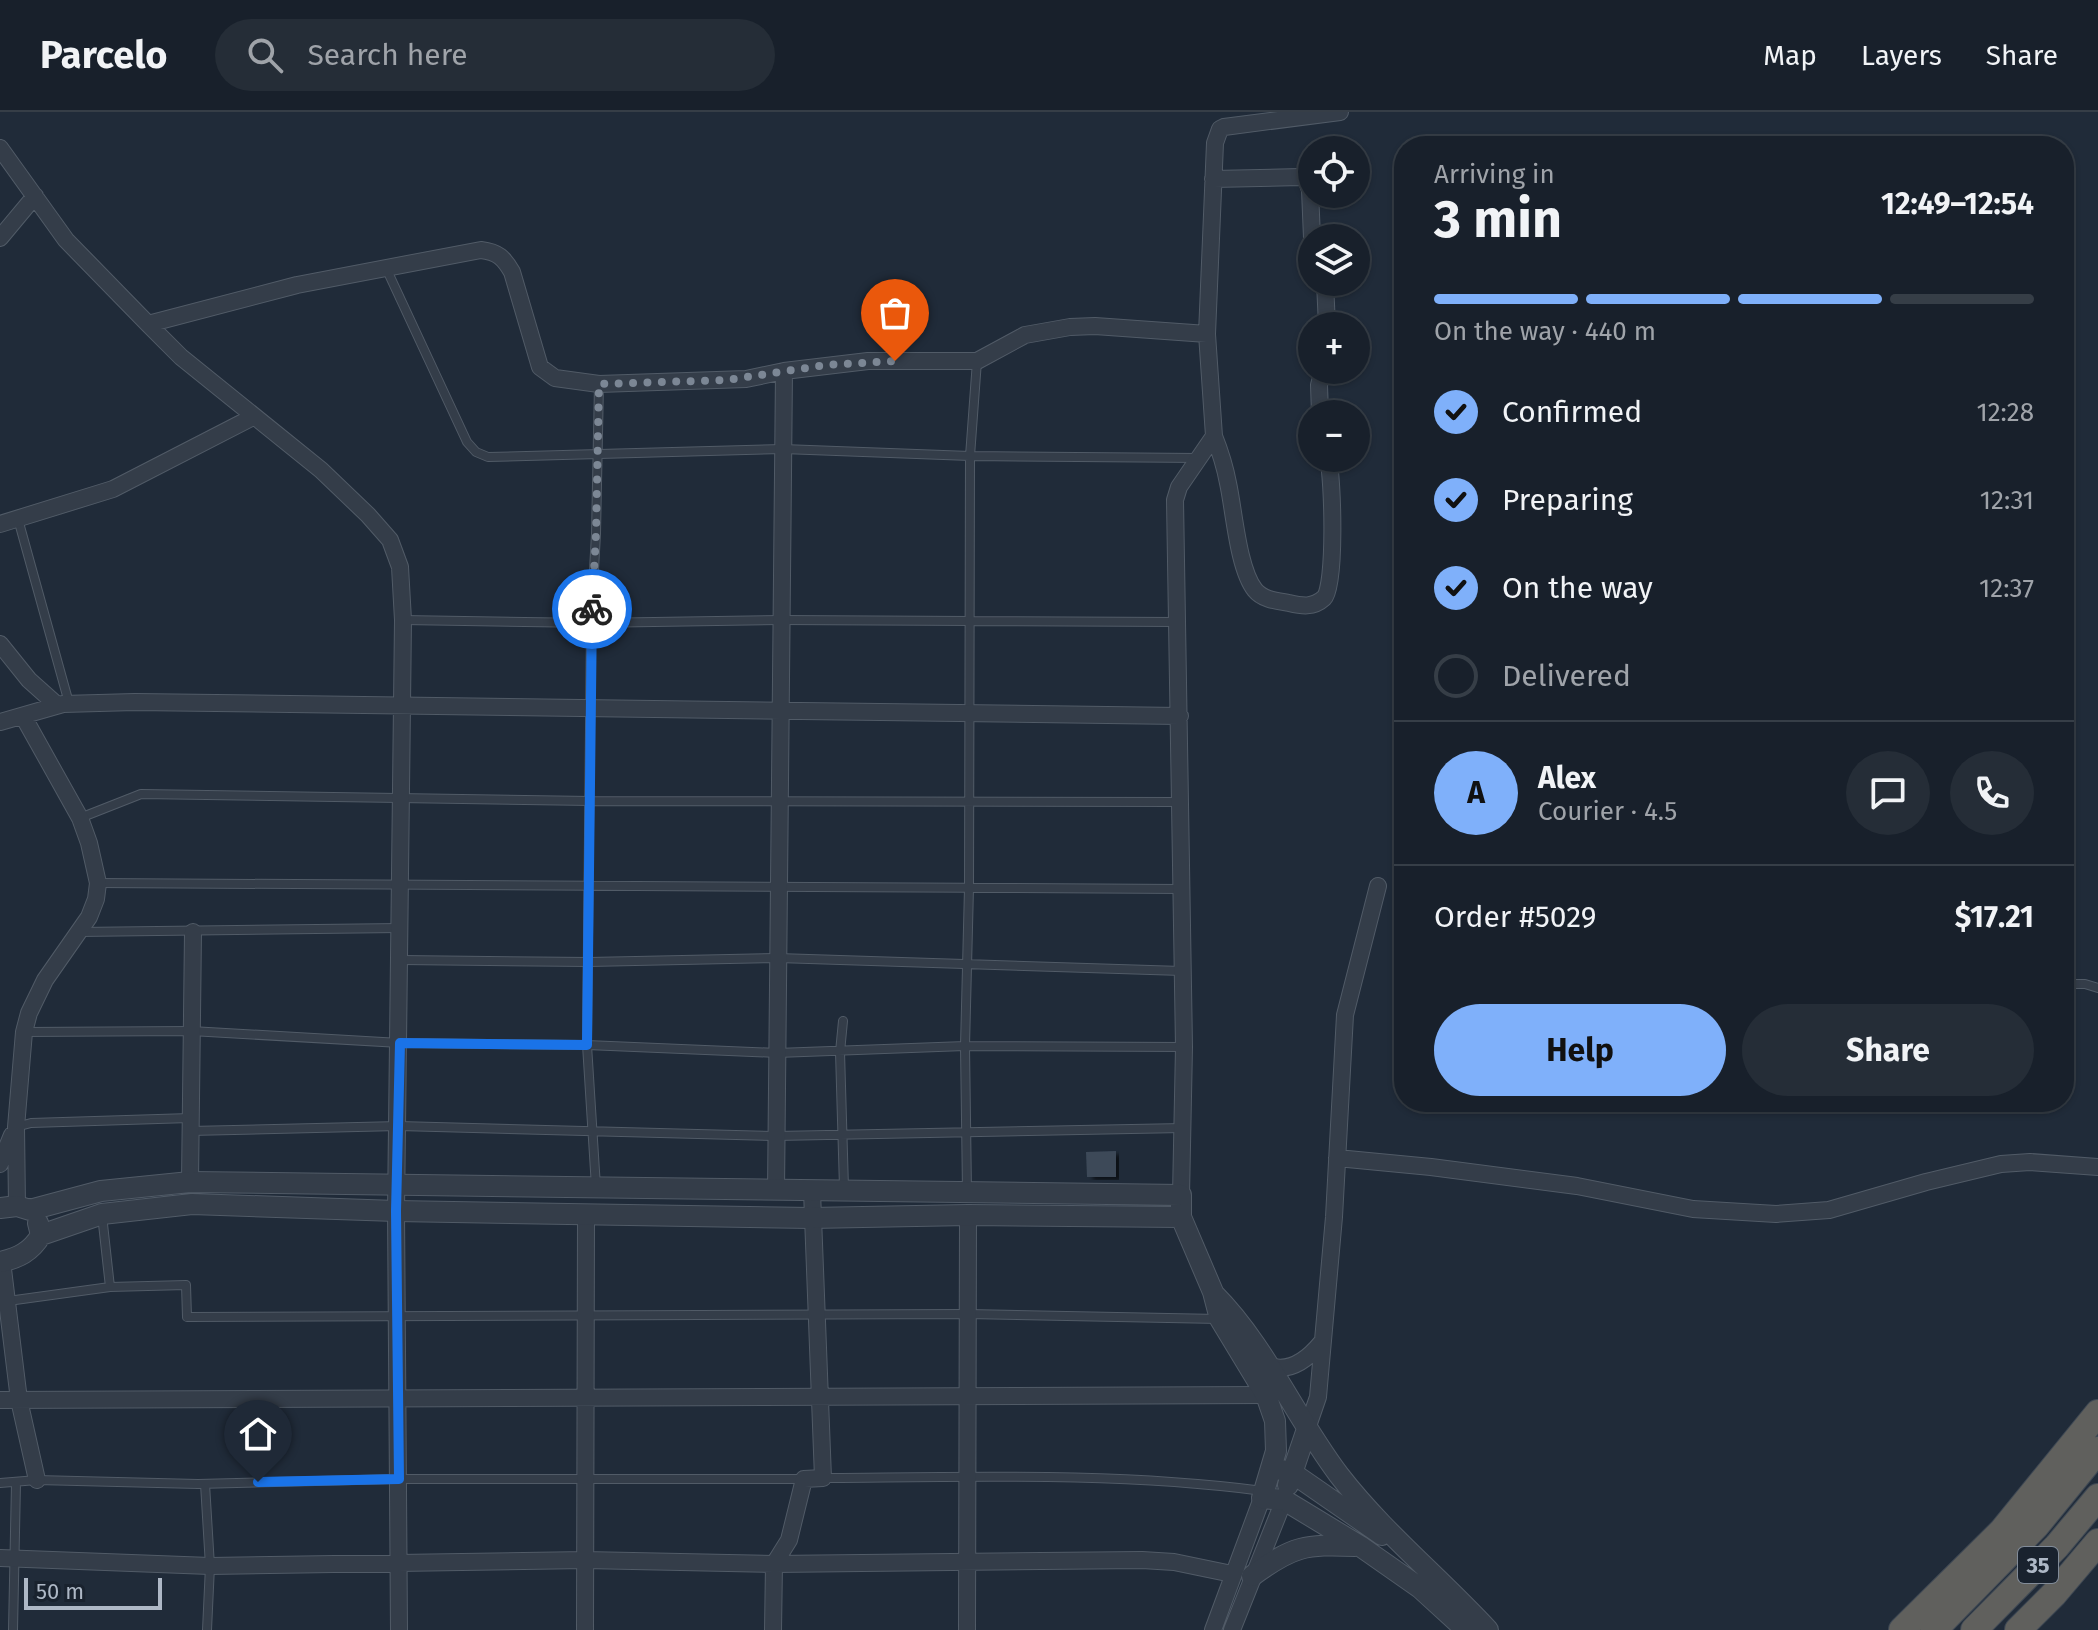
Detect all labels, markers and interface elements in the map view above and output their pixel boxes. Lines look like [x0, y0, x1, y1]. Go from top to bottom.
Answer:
search box [215, 19, 775, 91]
text: Parcelo [40, 32, 167, 78]
icon: search [243, 33, 287, 77]
text: Search here [307, 37, 468, 73]
text: Map [1763, 39, 1817, 72]
text: Layers [1861, 39, 1942, 72]
text: Share [1986, 39, 2058, 72]
map controls [1298, 136, 1370, 472]
button: locate [1298, 136, 1370, 208]
text: Arriving in [1434, 159, 1555, 190]
text: 12:49–12:54 [1881, 186, 2034, 222]
text: 3 min [1434, 188, 1562, 251]
button: layers [1298, 224, 1370, 296]
pin [861, 279, 929, 361]
icon: bag [873, 291, 917, 335]
button: + [1298, 312, 1370, 384]
text: On the way · 440 m [1434, 316, 1656, 347]
icon: check [1434, 390, 1478, 434]
text: Confirmed [1502, 394, 1642, 430]
text: 12:28 [1976, 397, 2034, 428]
button: − [1298, 400, 1370, 472]
icon: check [1434, 478, 1478, 522]
text: Preparing [1502, 482, 1633, 518]
text: 12:31 [1980, 485, 2034, 516]
icon: check [1434, 566, 1478, 610]
courier [552, 569, 632, 649]
text: On the way [1502, 570, 1653, 606]
text: 12:37 [1979, 573, 2034, 604]
icon: bike [570, 587, 614, 631]
text: Delivered [1502, 658, 1631, 694]
button: chat [1846, 751, 1930, 835]
button: phone [1950, 751, 2034, 835]
text: Alex [1538, 760, 1596, 796]
text: A [1467, 775, 1485, 811]
text: Courier · 4.5 [1538, 796, 1677, 827]
text: Order #5029 [1434, 899, 1597, 935]
text: $17.21 [1955, 899, 2034, 935]
button: Help [1434, 1004, 1726, 1096]
button: Share [1742, 1004, 2034, 1096]
pin [224, 1400, 292, 1482]
icon: home [236, 1412, 280, 1456]
road number: 35 [2018, 1547, 2058, 1583]
scale bar [24, 1574, 162, 1610]
text: 50 m [36, 1578, 84, 1605]

